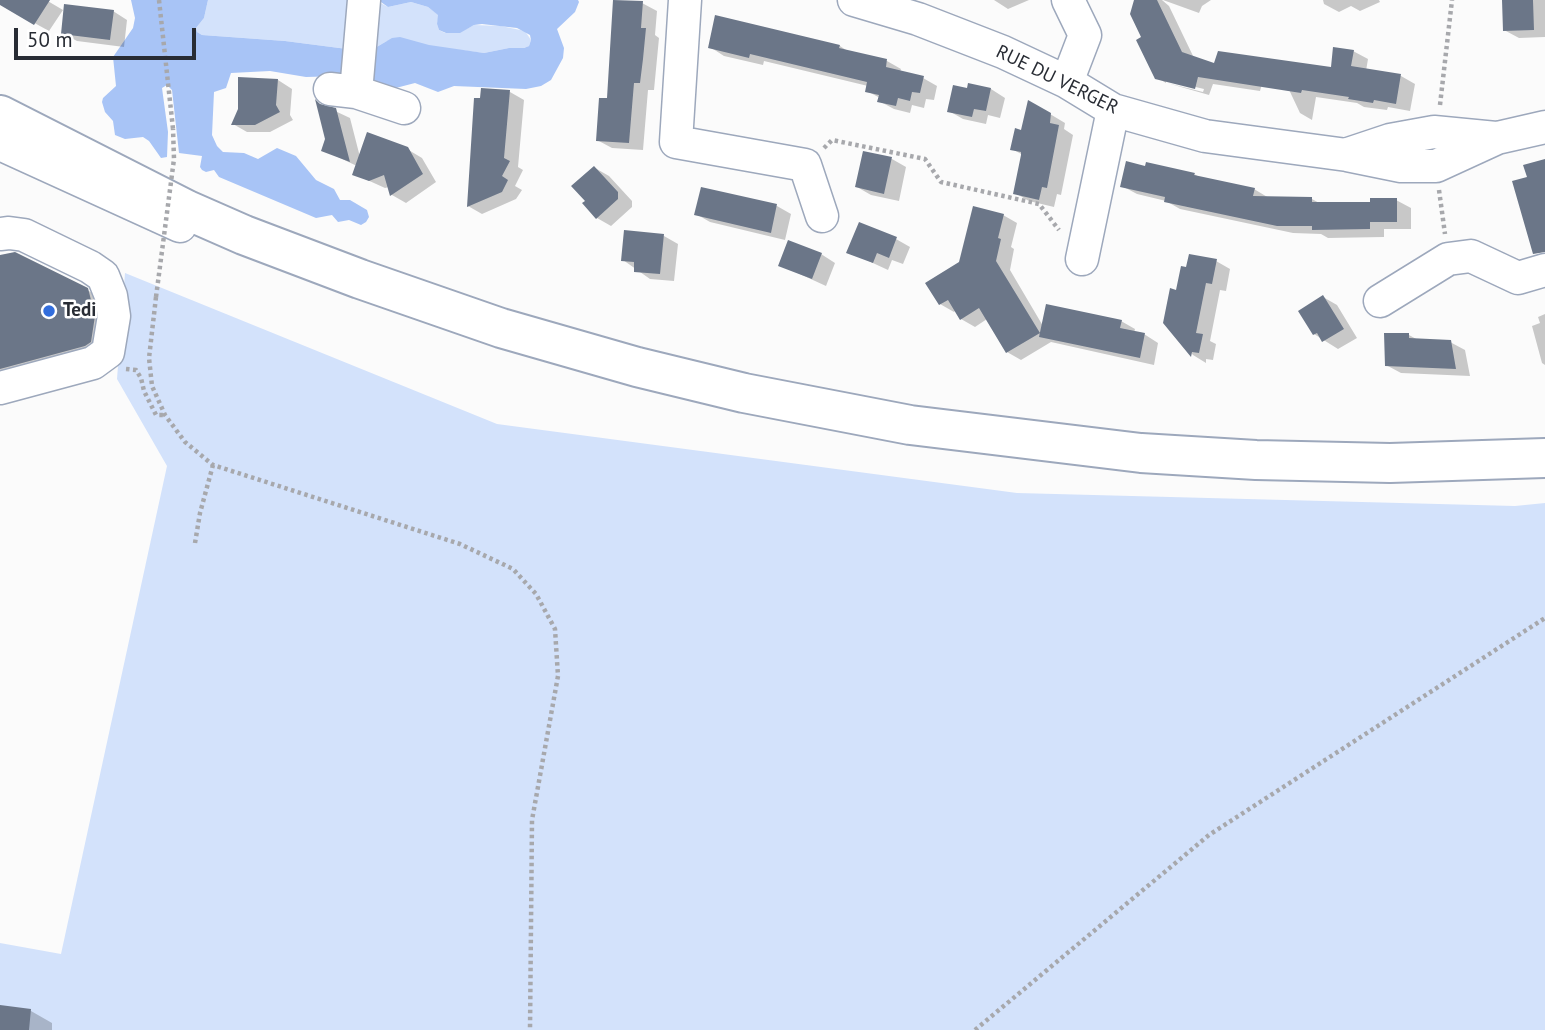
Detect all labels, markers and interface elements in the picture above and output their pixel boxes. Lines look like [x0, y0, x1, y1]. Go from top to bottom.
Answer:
scale bar [18, 14, 200, 58]
text: 50 m [27, 26, 73, 53]
street label: RUE DU VERGER [992, 41, 1122, 119]
place label: Tedi [63, 300, 96, 322]
marker: Tedi [41, 303, 57, 319]

